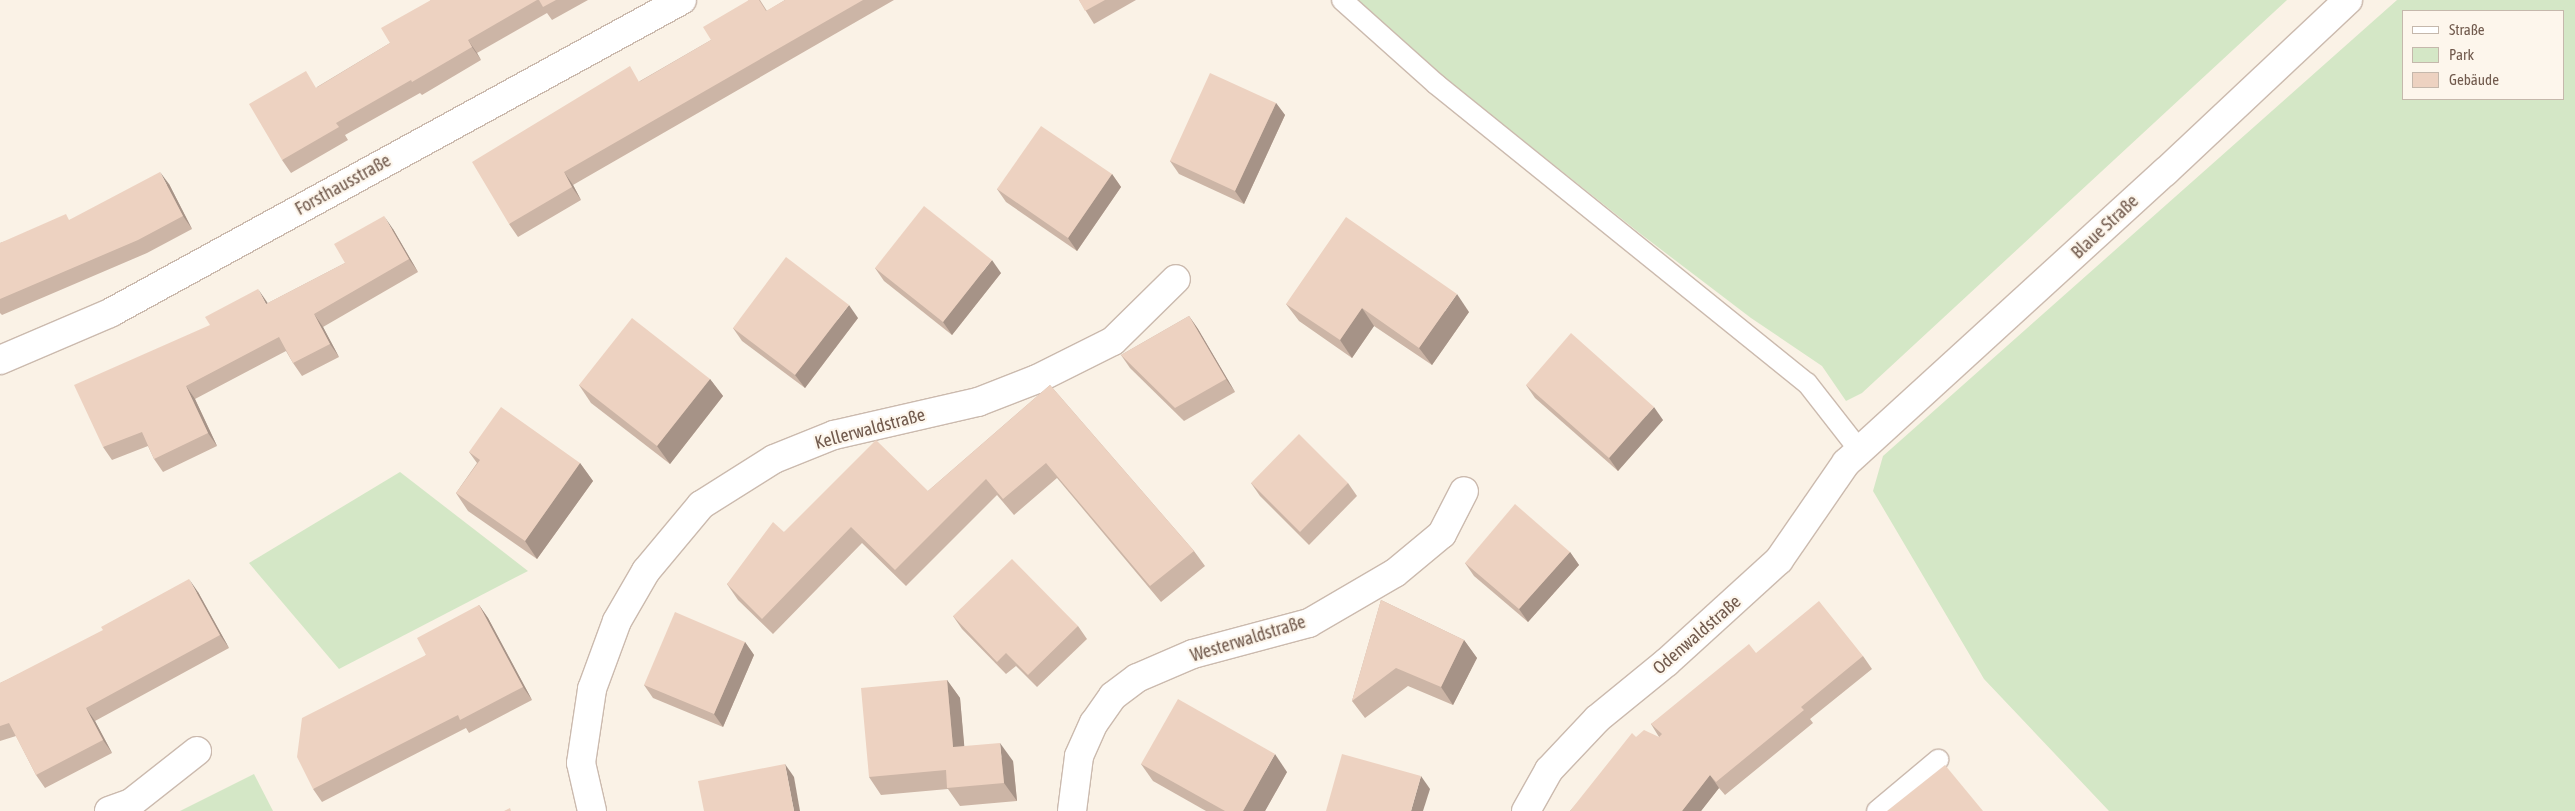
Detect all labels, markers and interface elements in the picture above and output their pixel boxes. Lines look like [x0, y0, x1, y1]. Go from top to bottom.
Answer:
legend [2402, 10, 2565, 100]
text: Straße [2449, 21, 2485, 38]
text: Park [2449, 46, 2474, 63]
text: Gebäude [2449, 71, 2499, 88]
street label: Forsthausstraße [291, 150, 395, 220]
street label: Blaue Straße [2067, 191, 2143, 263]
street label: Kellerwaldstraße [813, 404, 927, 454]
street label: Odenwaldstraße [1649, 591, 1745, 679]
street label: Westerwaldstraße [1188, 611, 1308, 667]

